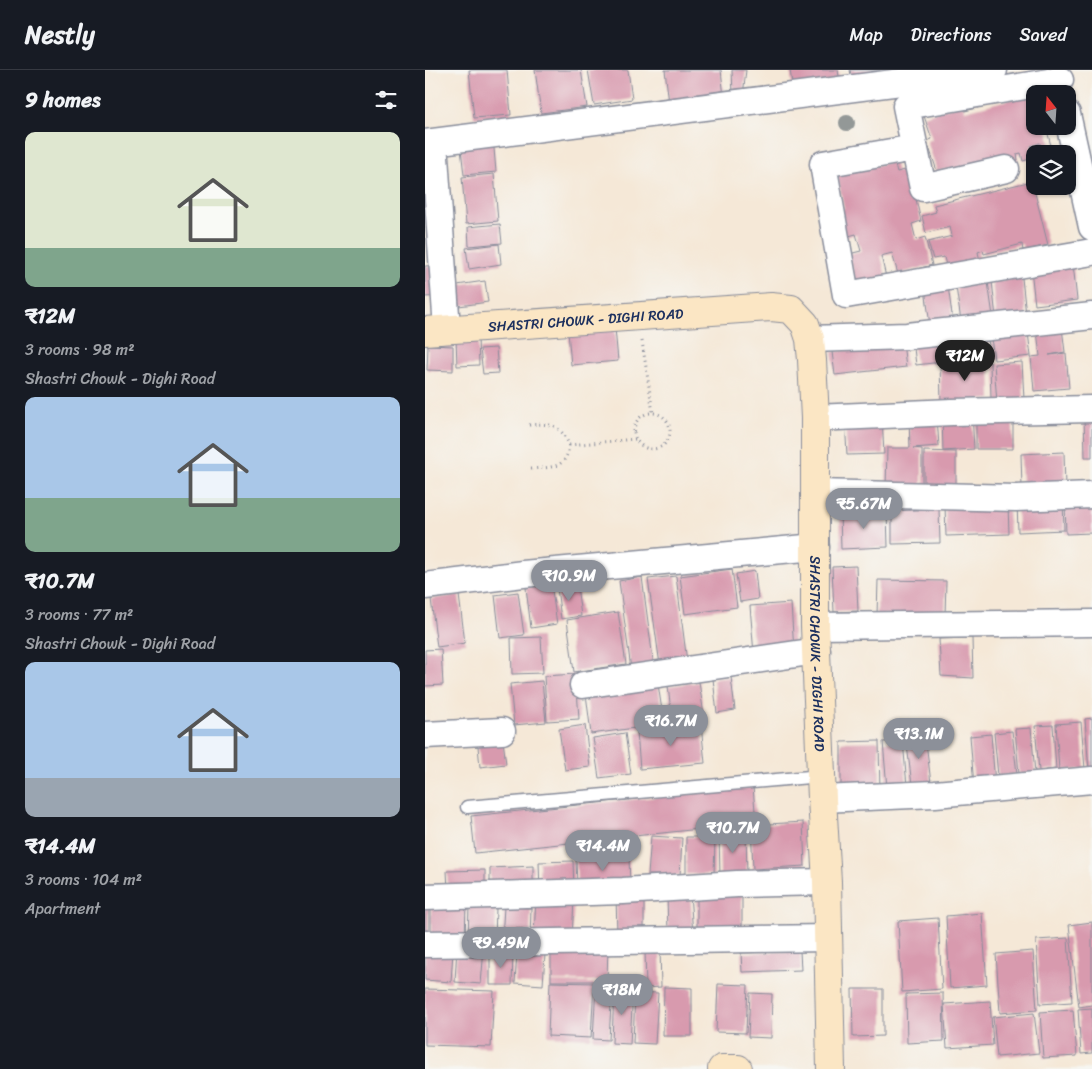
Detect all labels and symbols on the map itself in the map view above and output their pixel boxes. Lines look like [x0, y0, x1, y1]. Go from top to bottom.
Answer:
north arrow [1026, 85, 1076, 135]
street label: SHASTRI CHOWK - DIGHI ROAD [487, 301, 685, 340]
pin: ₹12M [935, 340, 995, 382]
pin: ₹5.67M [823, 488, 905, 530]
street label: SHASTRI CHOWK - DIGHI ROAD [802, 556, 832, 753]
pin: ₹10.9M [528, 560, 610, 602]
pin: ₹16.7M [630, 704, 712, 747]
pin: ₹13.1M [878, 718, 960, 760]
pin: ₹10.7M [692, 812, 774, 854]
pin: ₹14.4M [562, 830, 644, 872]
pin: ₹9.49M [460, 926, 542, 969]
pin: ₹18M [592, 974, 652, 1016]

